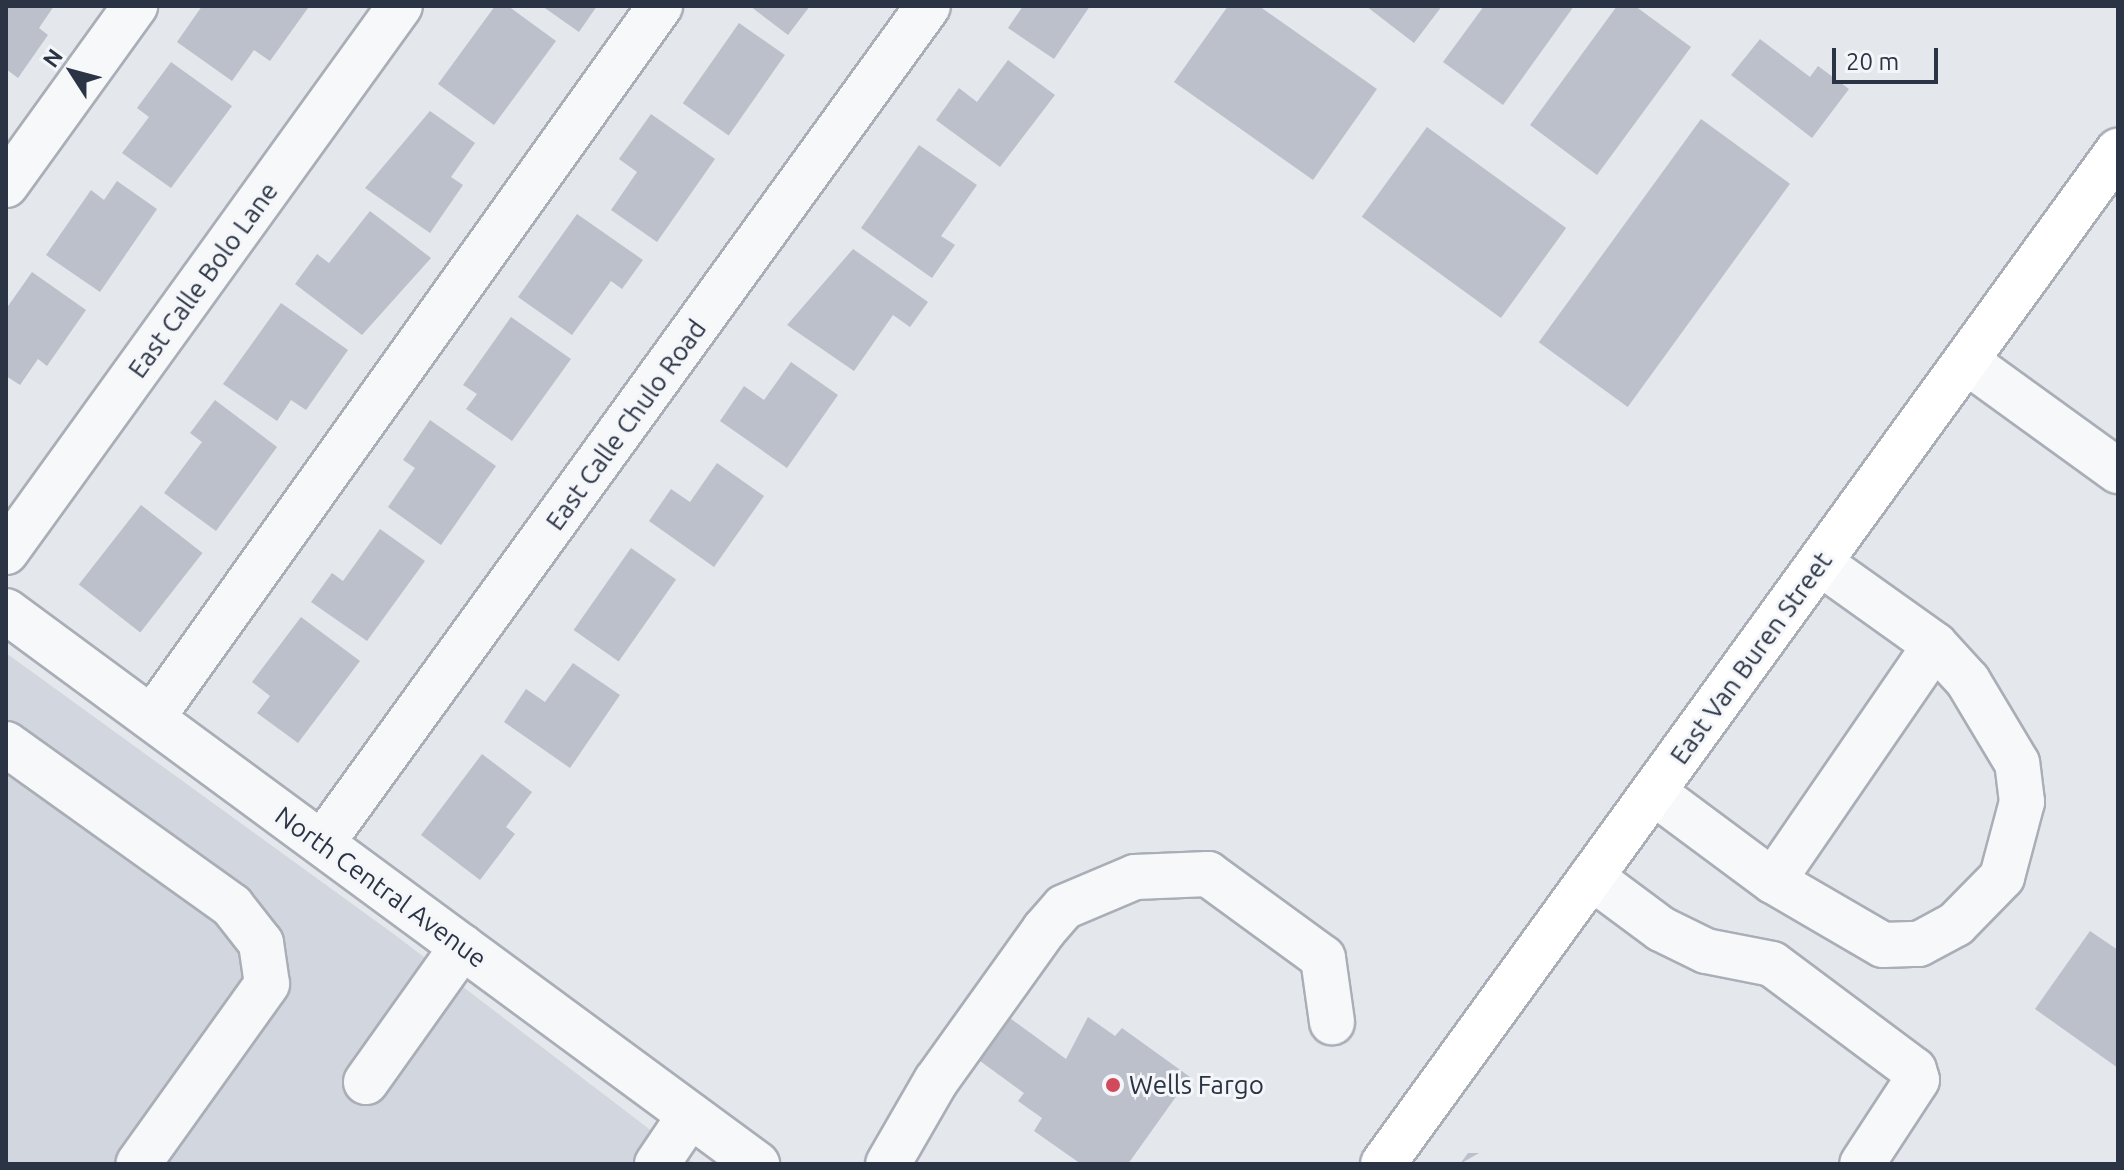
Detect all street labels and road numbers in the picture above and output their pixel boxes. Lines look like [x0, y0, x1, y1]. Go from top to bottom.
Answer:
street label: East Calle Bolo Lane [122, 176, 284, 384]
street label: East Calle Chulo Road [539, 314, 713, 536]
street label: East Van Buren Street [1664, 546, 1838, 770]
street label: North Central Avenue [269, 800, 493, 974]

